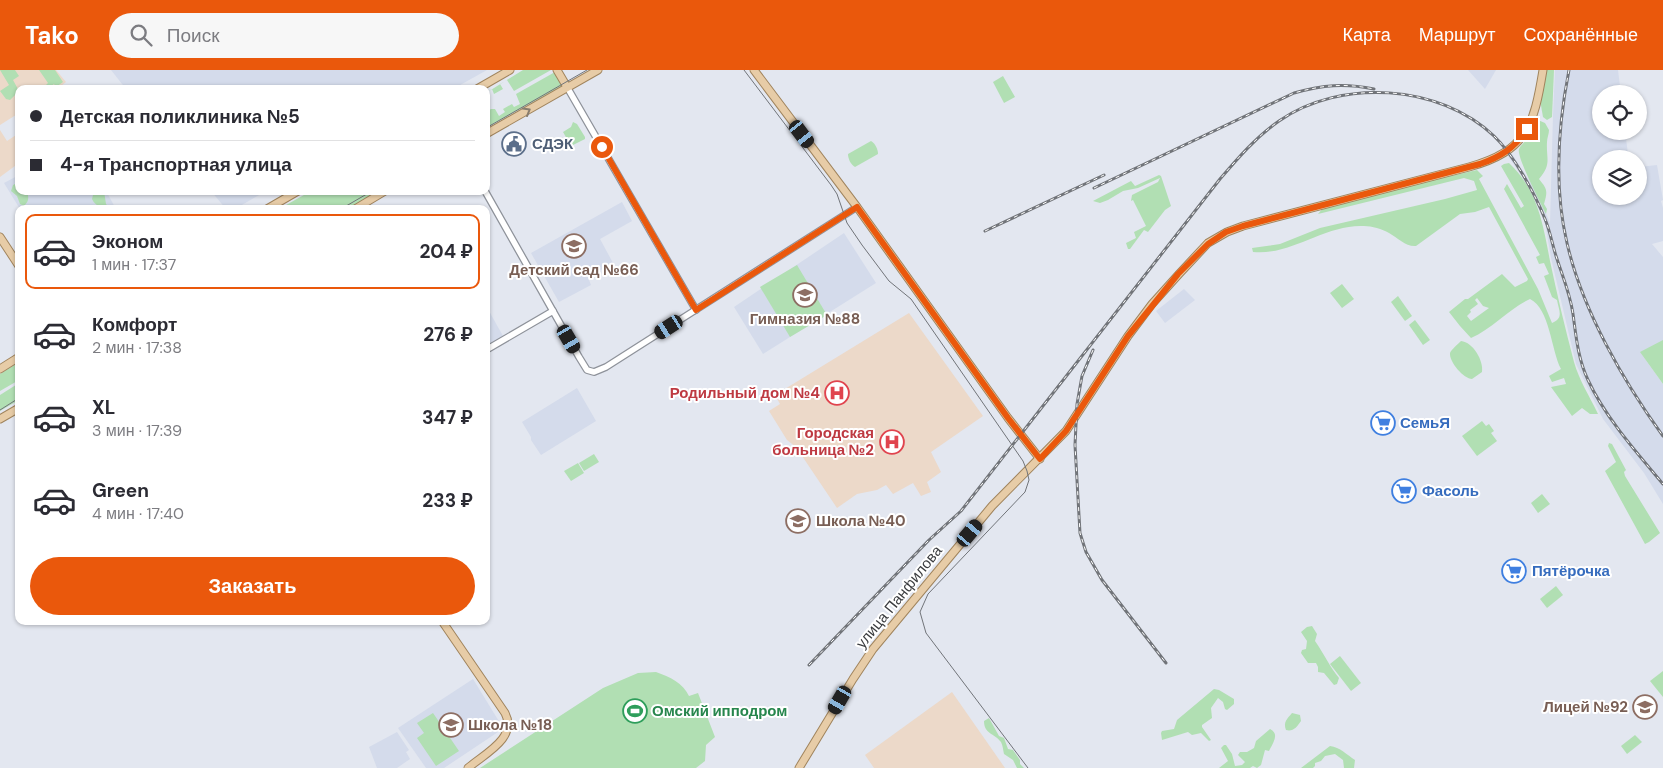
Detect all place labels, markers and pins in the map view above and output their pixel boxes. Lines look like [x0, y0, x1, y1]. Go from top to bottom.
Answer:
public building icon: СДЭК [501, 131, 527, 157]
place label: СДЭК [532, 134, 574, 154]
school or university icon: Детский сад №66 [561, 233, 587, 259]
place label: Детский сад №66 [509, 260, 639, 280]
school or university icon: Гимназия №88 [792, 282, 818, 308]
place label: Гимназия №88 [750, 309, 860, 329]
hospital icon: Родильный дом №4 [824, 380, 850, 406]
place label: Родильный дом №4 [670, 383, 820, 403]
supermarket icon: СемьЯ [1370, 410, 1396, 436]
place label: СемьЯ [1400, 413, 1450, 433]
place label: Городская больница №2 [772, 423, 874, 460]
hospital icon: Городская больница №2 [879, 429, 905, 455]
supermarket icon: Фасоль [1391, 478, 1417, 504]
place label: Фасоль [1422, 481, 1479, 501]
school or university icon: Школа №40 [785, 508, 811, 534]
place label: Школа №40 [816, 511, 906, 531]
supermarket icon: Пятёрочка [1501, 558, 1527, 584]
place label: Пятёрочка [1532, 561, 1610, 581]
school or university icon: Лицей №92 [1632, 694, 1658, 720]
place label: Лицей №92 [1543, 697, 1628, 717]
sports icon: Омский ипподром [622, 698, 648, 724]
place label: Омский ипподром [652, 701, 787, 721]
school or university icon: Школа №18 [438, 712, 464, 738]
place label: Школа №18 [468, 715, 552, 735]

